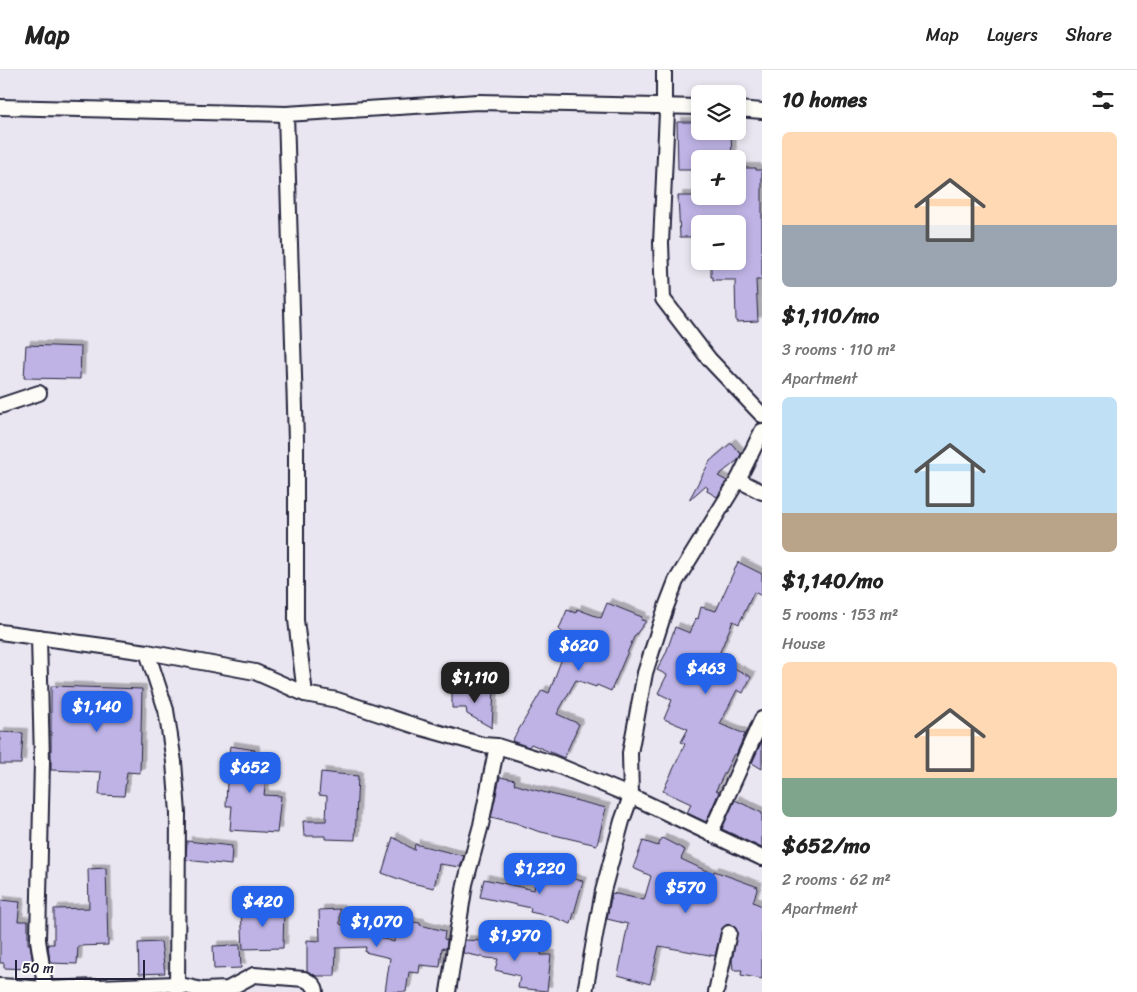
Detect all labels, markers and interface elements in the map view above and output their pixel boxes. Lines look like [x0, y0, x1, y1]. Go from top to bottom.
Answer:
text: Map [25, 14, 69, 56]
text: Map [926, 19, 959, 51]
text: Layers [987, 19, 1038, 51]
text: Share [1066, 19, 1112, 51]
text: 10 homes [782, 81, 867, 119]
map controls [691, 85, 746, 270]
button: layers [691, 85, 746, 140]
icon: filters [1089, 86, 1117, 114]
button: + [691, 150, 746, 205]
icon: home [905, 165, 995, 255]
button: − [691, 215, 746, 270]
text: $1,110/mo [782, 297, 879, 335]
text: 3 rooms · 110 m² [782, 335, 896, 364]
text: Apartment [782, 364, 858, 393]
icon: home [905, 430, 995, 520]
text: $1,140/mo [782, 562, 883, 600]
text: 5 rooms · 153 m² [782, 600, 898, 629]
text: House [782, 629, 825, 658]
pin: $620 [549, 630, 609, 672]
text: $620 [559, 631, 599, 660]
pin: $463 [676, 652, 736, 695]
text: $463 [687, 654, 725, 683]
pin: $1,110 [434, 662, 516, 704]
text: $1,110 [452, 663, 498, 692]
pin: $1,140 [56, 690, 138, 733]
text: $1,140 [73, 692, 121, 721]
icon: home [905, 695, 995, 785]
pin: $652 [220, 752, 280, 794]
text: $652 [231, 753, 269, 782]
text: $652/mo [782, 827, 870, 865]
pin: $1,220 [499, 852, 581, 895]
text: $1,220 [515, 854, 565, 883]
text: 2 rooms · 62 m² [782, 865, 891, 894]
pin: $570 [656, 872, 716, 914]
text: $570 [666, 873, 706, 902]
pin: $420 [233, 886, 293, 928]
text: $420 [243, 887, 283, 916]
text: Apartment [782, 894, 858, 923]
pin: $1,070 [336, 906, 418, 948]
text: $1,070 [351, 907, 403, 936]
pin: $1,970 [474, 920, 556, 962]
text: $1,970 [489, 921, 541, 950]
text: 50 m [22, 956, 54, 981]
scale bar [15, 957, 145, 980]

